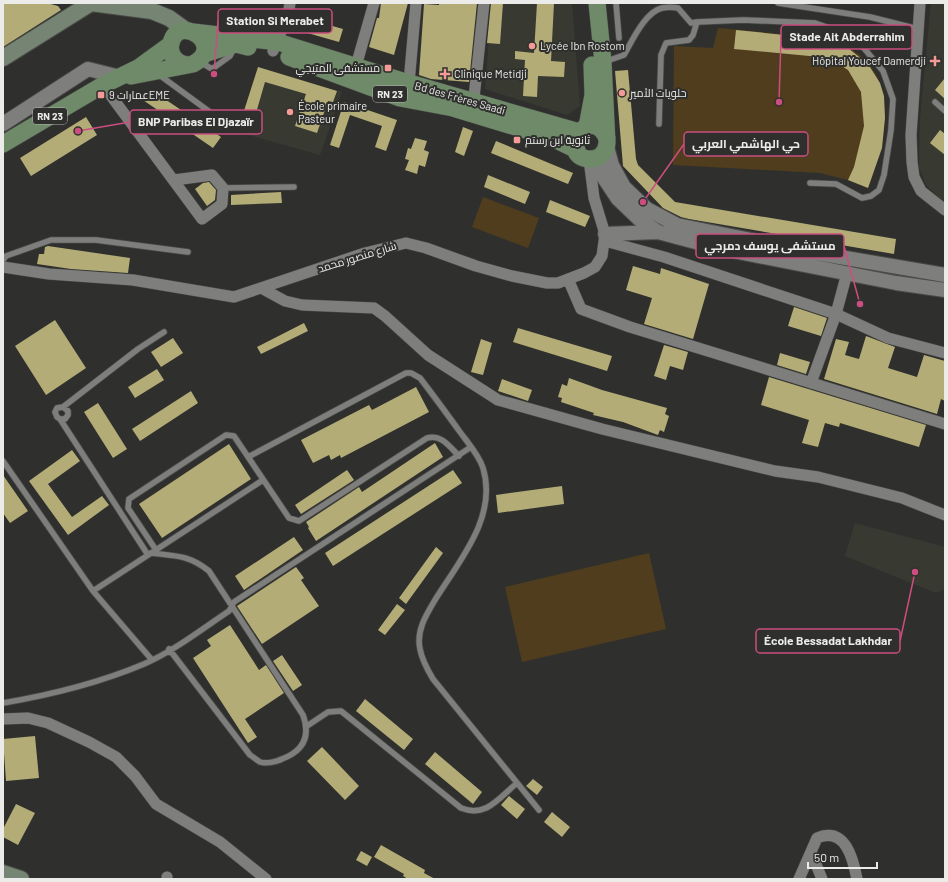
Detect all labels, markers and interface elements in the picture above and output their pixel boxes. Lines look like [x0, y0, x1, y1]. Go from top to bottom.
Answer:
callout: Station Si Merabet [218, 9, 332, 33]
text: Station Si Merabet [226, 13, 324, 27]
callout: Stade Ait Abderrahim [781, 25, 912, 49]
text: Stade Ait Abderrahim [789, 29, 905, 43]
place label: Lycée Ibn Rostom [540, 39, 625, 52]
marker: Lycée Ibn Rostom [527, 41, 537, 51]
place label: Hôpital Youcef Damerdji [812, 54, 926, 67]
marker: Hôpital Youcef Damerdji [929, 55, 941, 67]
place label: مستشفى المتيجي [296, 61, 380, 77]
marker: مستشفى المتيجي [383, 63, 393, 73]
place label: Clinique Metidji [454, 67, 527, 80]
marker: Clinique Metidji [439, 68, 451, 80]
street label: Bd des Frères Saadi [413, 78, 507, 117]
road number: RN 23 [373, 86, 407, 102]
place label: حلويات الأمير [629, 86, 687, 100]
place label: عمارات 9EME [109, 88, 170, 102]
marker: حلويات الأمير [617, 88, 627, 98]
marker: عمارات 9EME [96, 90, 106, 100]
place label: École primaire Pasteur [298, 99, 367, 125]
marker: École primaire Pasteur [285, 107, 295, 117]
road number: RN 23 [33, 108, 67, 124]
callout: BNP Paribas El Djazaïr [130, 110, 262, 134]
text: BNP Paribas El Djazaïr [138, 114, 254, 128]
callout: حي الهاشمي العربي [684, 132, 808, 156]
place label: ثانوية ابن رستم [525, 133, 590, 148]
marker: ثانوية ابن رستم [512, 135, 522, 145]
text: حي الهاشمي العربي [692, 136, 800, 154]
callout: مستشفى يوسف دمرجي [696, 234, 844, 258]
street label: شارع منصور محمد [316, 238, 398, 277]
text: مستشفى يوسف دمرجي [704, 238, 836, 256]
callout: École Bessadat Lakhdar [756, 629, 900, 653]
text: École Bessadat Lakhdar [764, 633, 892, 647]
scale bar [808, 844, 877, 870]
text: 50 m [814, 850, 839, 864]

